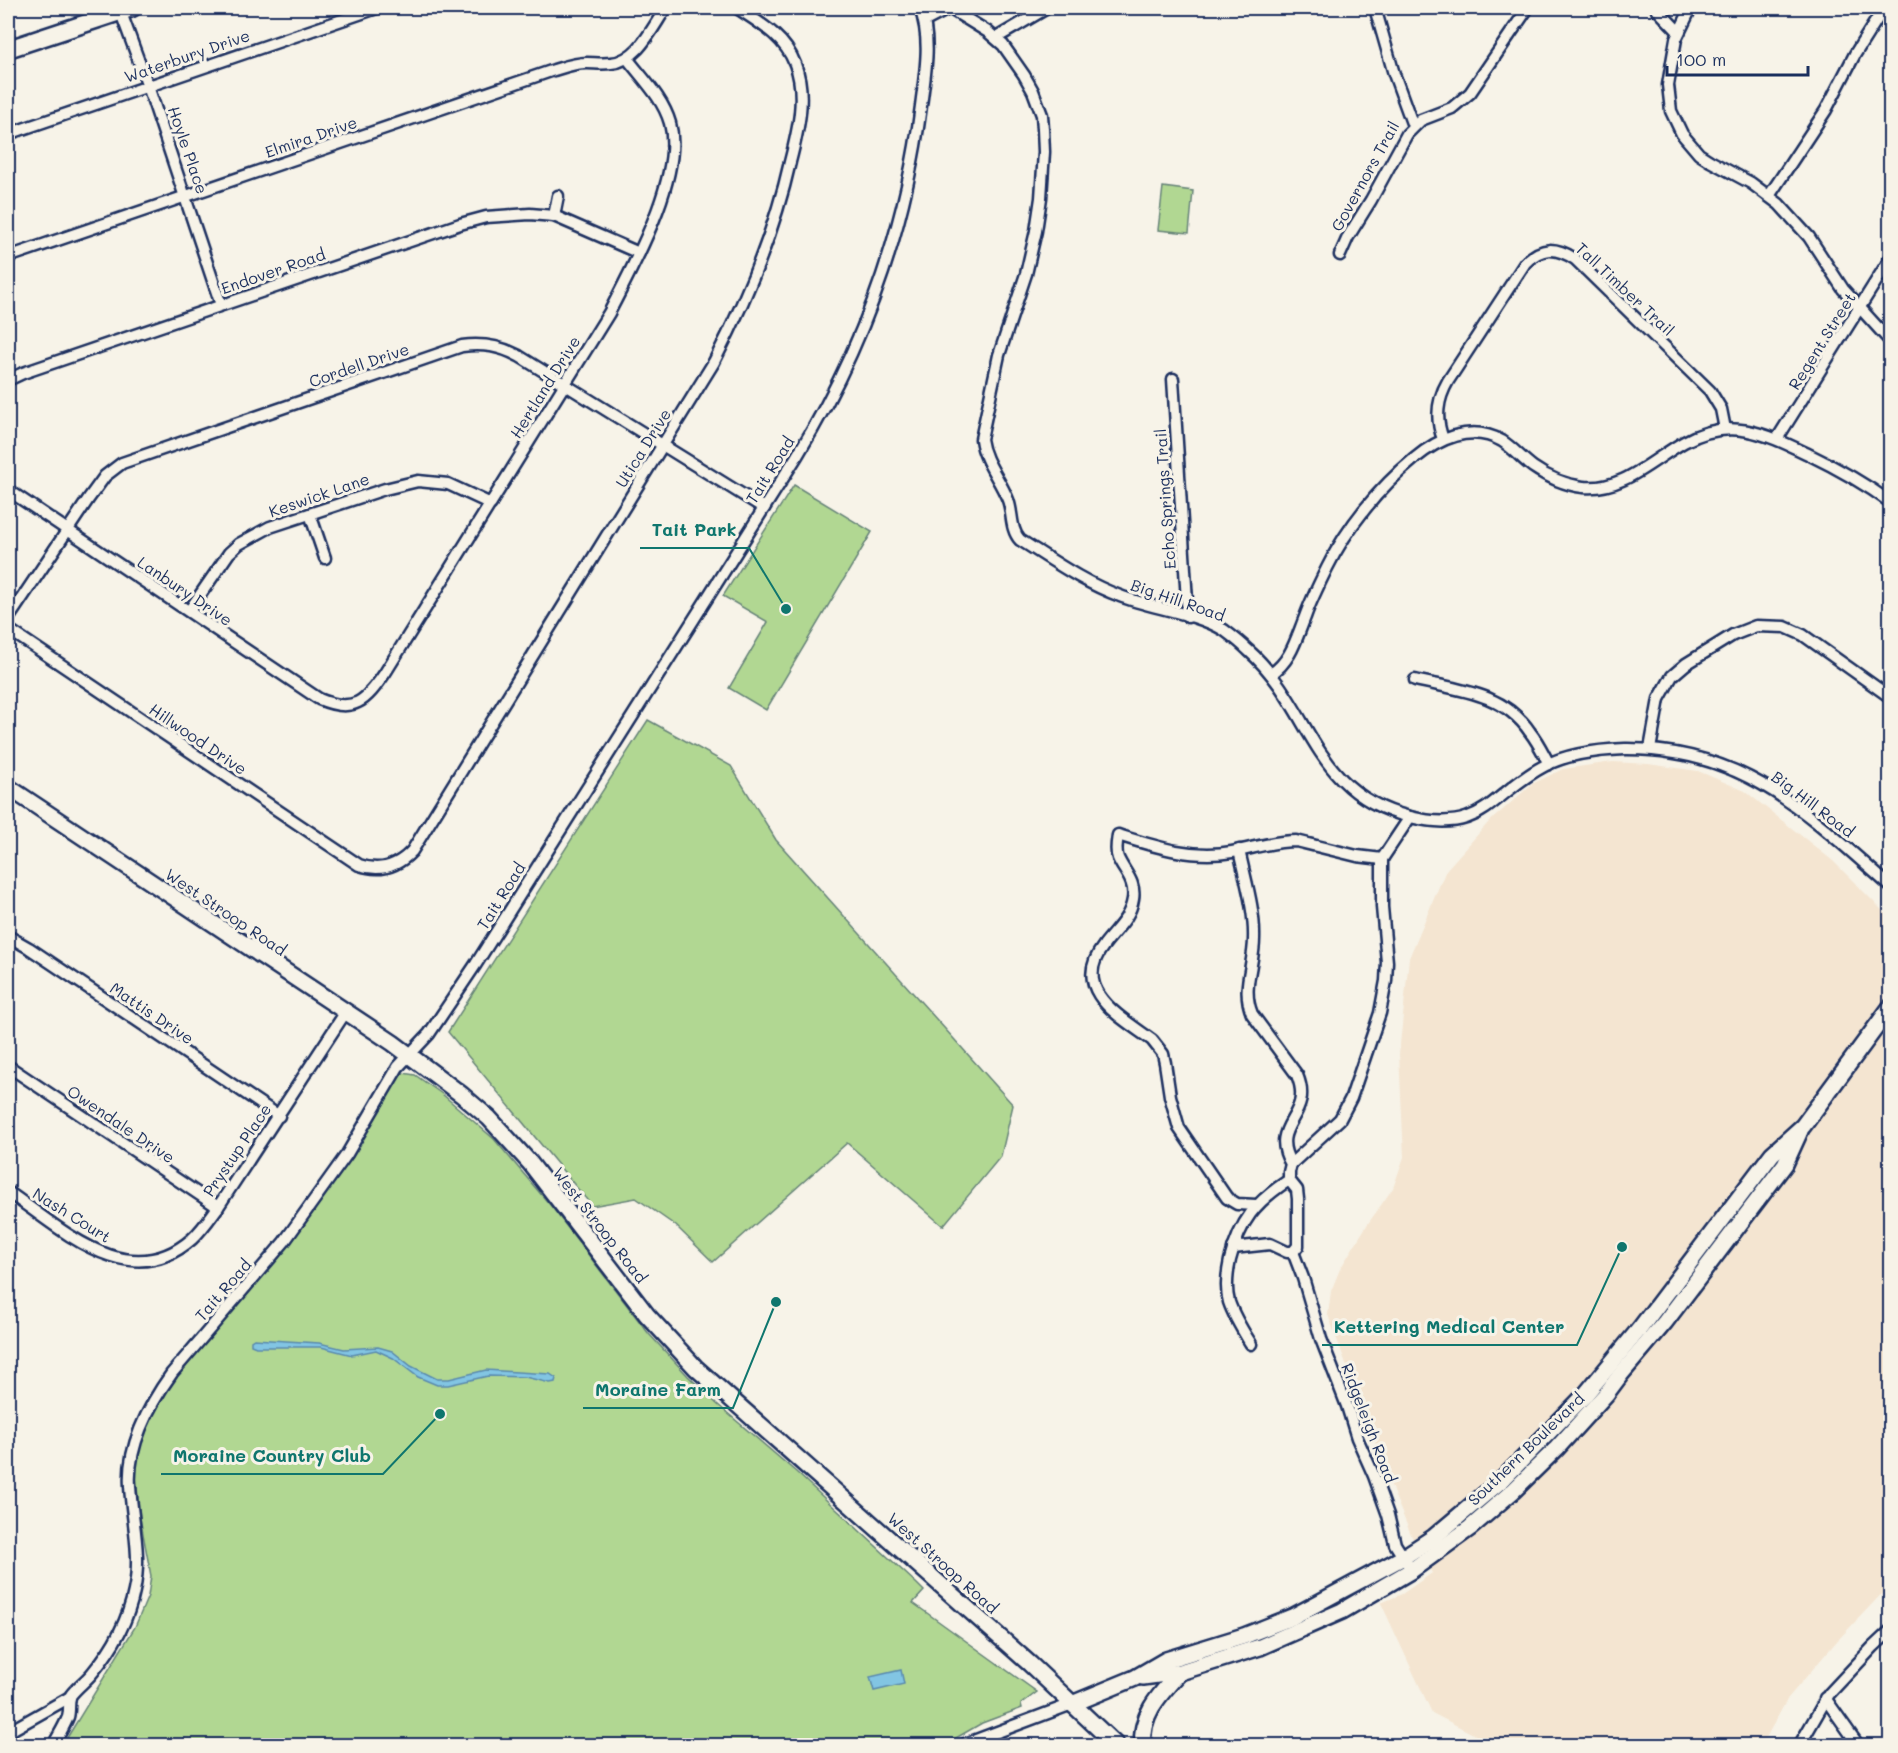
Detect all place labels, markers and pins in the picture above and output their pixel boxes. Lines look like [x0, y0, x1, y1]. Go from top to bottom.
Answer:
callout: Tait Park [640, 512, 749, 548]
callout: Kettering Medical Center [1322, 1309, 1577, 1345]
callout: Moraine Farm [583, 1372, 733, 1408]
callout: Moraine Country Club [161, 1438, 383, 1474]

